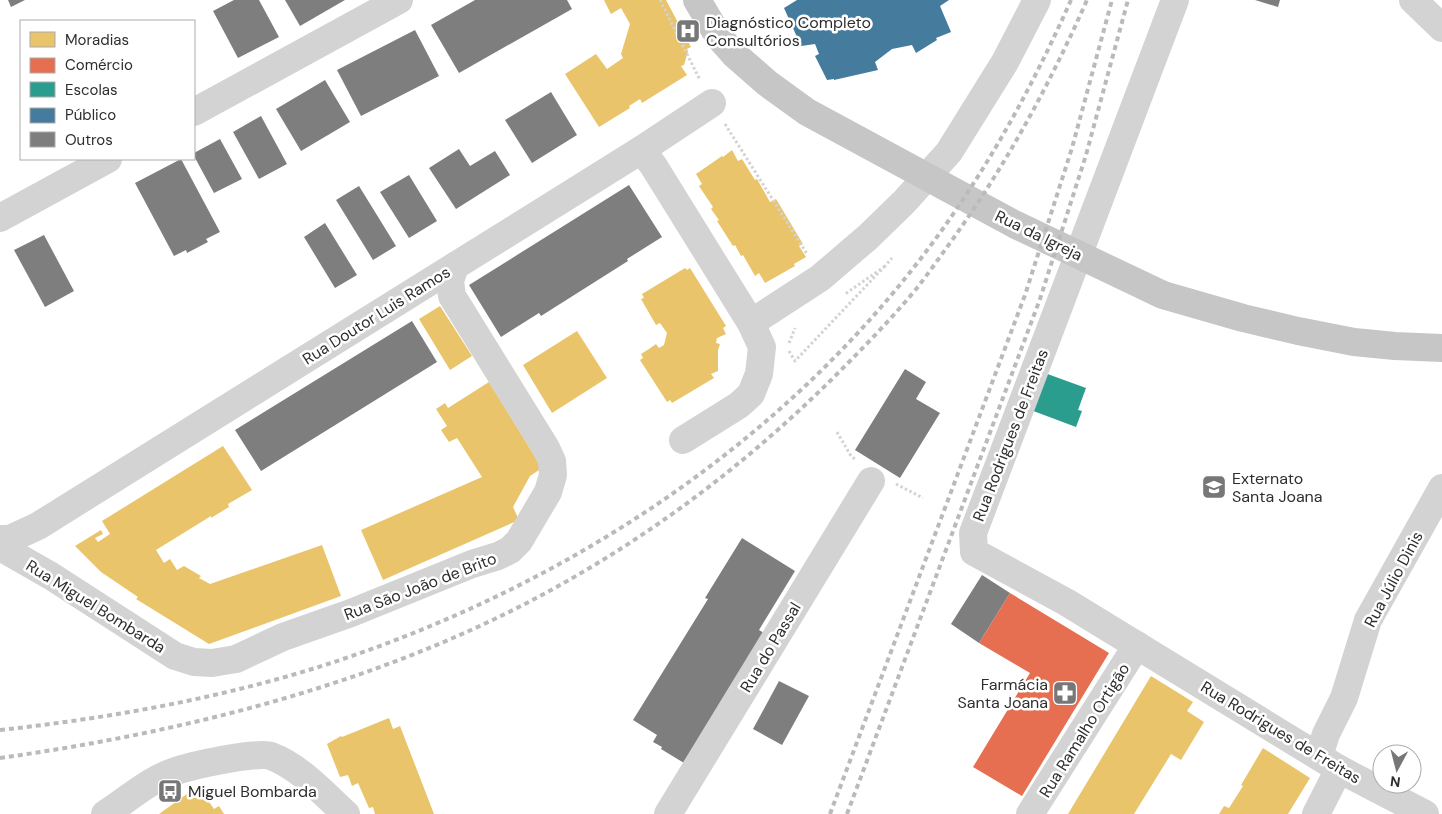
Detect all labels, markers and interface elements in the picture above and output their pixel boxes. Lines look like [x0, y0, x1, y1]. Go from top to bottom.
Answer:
place label: Diagnóstico Completo Consultórios [706, 12, 871, 51]
hospital icon: Diagnóstico Completo Consultórios [675, 18, 701, 44]
legend [20, 20, 195, 160]
text: Moradias [65, 30, 129, 50]
text: Comércio [65, 55, 133, 75]
text: Escolas [65, 80, 118, 100]
text: Público [65, 105, 116, 125]
text: Outros [65, 130, 113, 150]
street label: Rua da Igreja [992, 205, 1086, 266]
street label: Rua Doutor Luis Ramos [298, 261, 454, 370]
street label: Rua Rodrigues de Freitas [968, 346, 1053, 524]
place label: Externato Santa Joana [1232, 468, 1323, 507]
school or university icon: Externato Santa Joana [1201, 474, 1227, 500]
street label: Rua Júlio Dinis [1359, 528, 1428, 631]
street label: Rua São João de Brito [341, 548, 499, 625]
street label: Rua Miguel Bombarda [22, 555, 169, 658]
street label: Rua do Passal [735, 598, 806, 696]
street label: Rua Ramalho Ortigão [1035, 659, 1134, 801]
place label: Farmácia Santa Joana [958, 674, 1048, 713]
street label: Rua Rodrigues de Freitas [1197, 676, 1365, 789]
pharmacy icon: Farmácia Santa Joana [1052, 680, 1078, 706]
north arrow [1372, 744, 1422, 794]
text: N [1389, 772, 1402, 791]
bus stop icon: Miguel Bombarda [157, 778, 183, 804]
place label: Miguel Bombarda [188, 781, 317, 802]

